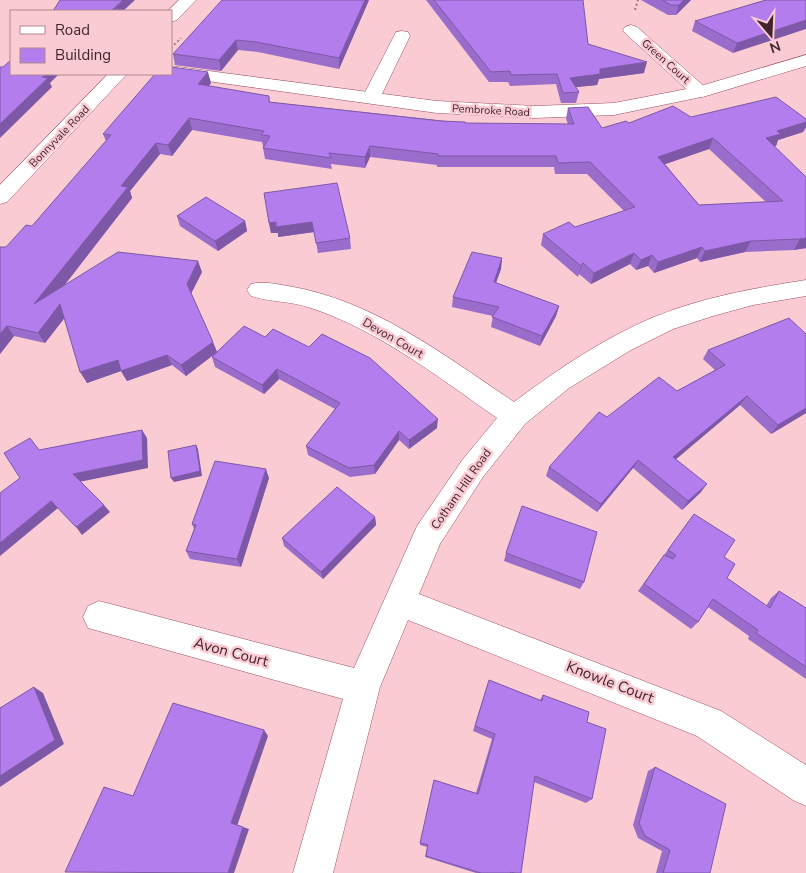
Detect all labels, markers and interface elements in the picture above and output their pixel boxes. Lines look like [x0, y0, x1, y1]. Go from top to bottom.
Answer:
legend [10, 10, 172, 75]
north arrow [746, 10, 796, 60]
text: Road [55, 20, 90, 40]
street label: Green Court [638, 36, 693, 87]
text: N [767, 36, 783, 58]
text: Building [55, 45, 111, 65]
street label: Pembroke Road [452, 101, 530, 120]
street label: Bonnyvale Road [26, 102, 93, 171]
street label: Devon Court [360, 314, 427, 362]
street label: Cotham Hill Road [427, 445, 495, 533]
street label: Avon Court [192, 632, 271, 672]
street label: Knowle Court [563, 656, 657, 708]

